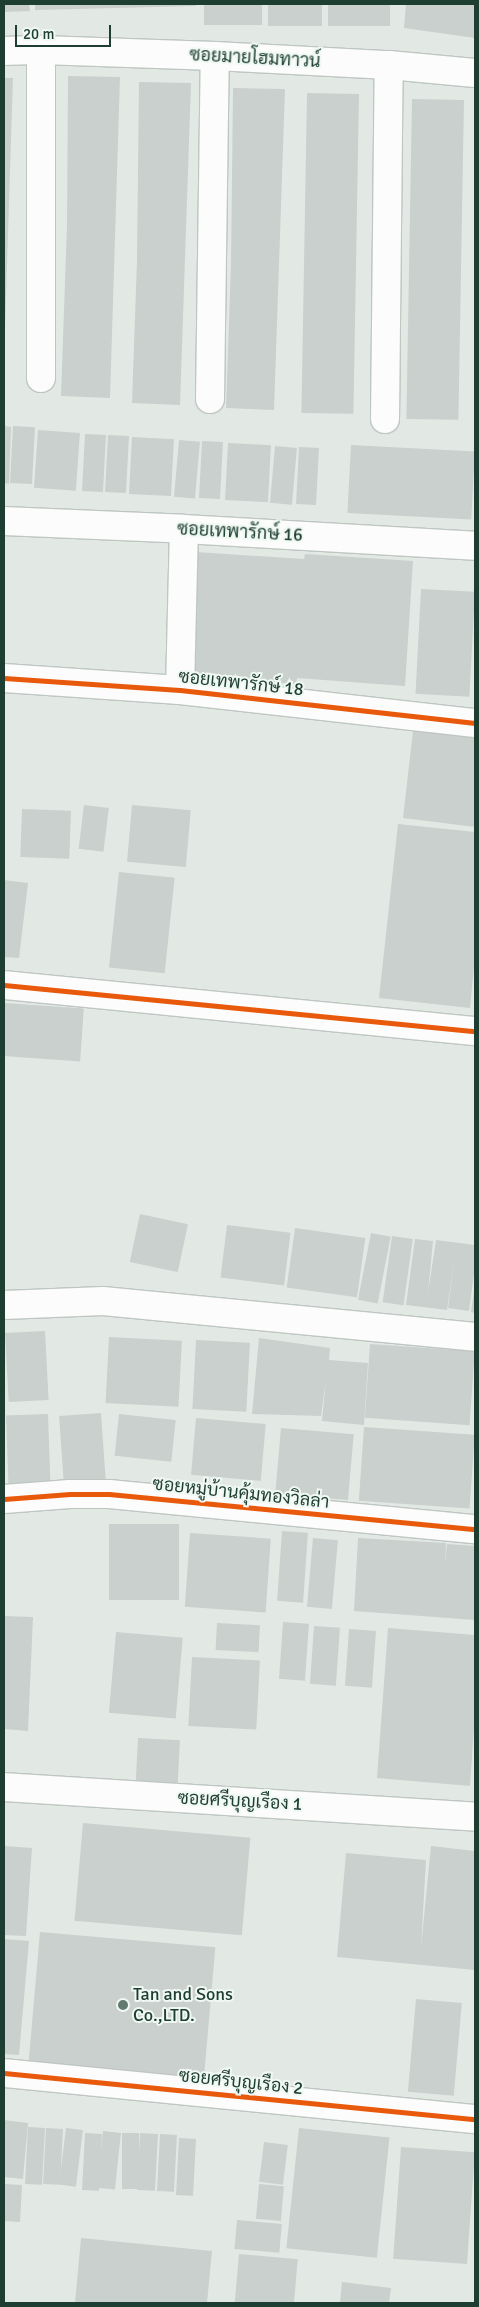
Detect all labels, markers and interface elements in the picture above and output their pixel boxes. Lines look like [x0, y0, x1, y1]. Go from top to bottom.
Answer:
scale bar [18, 15, 114, 47]
text: 20 m [23, 25, 54, 43]
street label: ซอยมายโฮมทาวน์ [189, 44, 321, 72]
street label: ซอยเทพารักษ์ 16 [177, 518, 303, 546]
street label: ซอยเทพารักษ์ 18 [177, 666, 305, 700]
street label: ซอยหมู่บ้านคุ้มทองวิลล่า [152, 1473, 330, 1513]
street label: ซอยศรีบุญเรือง 1 [177, 1787, 303, 1815]
place label: Tan and Sons Co.,LTD. [133, 1984, 233, 2026]
marker: Tan and Sons Co.,LTD. [117, 1999, 129, 2011]
street label: ซอยศรีบุญเรือง 2 [178, 2065, 304, 2099]

